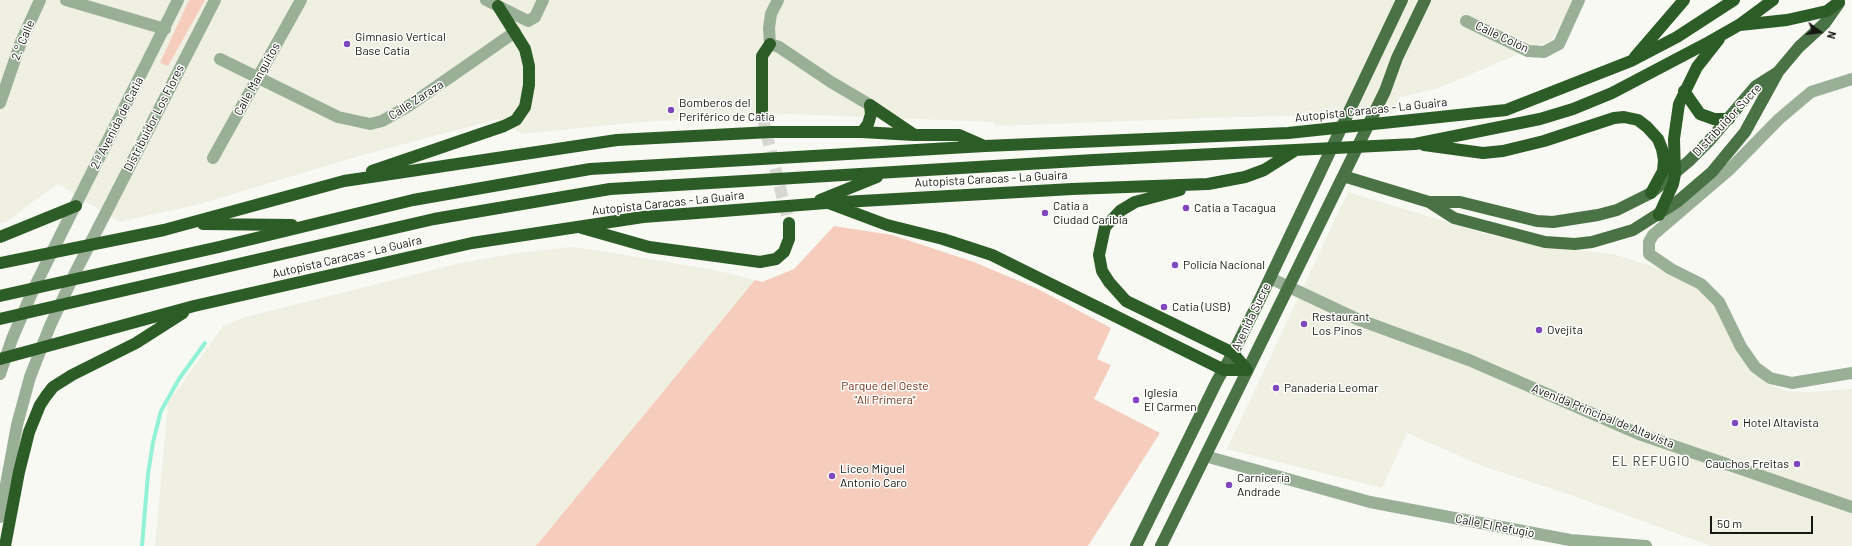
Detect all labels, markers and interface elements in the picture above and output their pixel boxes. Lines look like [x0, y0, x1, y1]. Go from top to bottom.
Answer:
north arrow [1800, 12, 1840, 52]
street label: 2.° Calle [8, 18, 38, 62]
street label: Calle Colón [1473, 18, 1531, 56]
place label: Gimnasio Vertical Base Catia [355, 30, 446, 58]
text: N [1825, 30, 1839, 40]
marker: Gimnasio Vertical Base Catia [342, 39, 352, 49]
street label: Calle Manguitos [231, 40, 283, 118]
street label: Distribuidor Los Flores [121, 62, 187, 174]
street label: 2.ª Avenida de Catia [87, 74, 147, 172]
street label: Calle Zaraza [386, 77, 446, 123]
street label: Distribuidor Sucre [1690, 81, 1764, 159]
street label: Autopista Caracas - La Guaira [1294, 95, 1448, 125]
place label: Bomberos del Periférico de Catia [679, 96, 775, 124]
marker: Bomberos del Periférico de Catia [666, 105, 676, 115]
street label: Autopista Caracas - La Guaira [914, 168, 1068, 190]
street label: Autopista Caracas - La Guaira [591, 188, 745, 218]
place label: Catia a Ciudad Caribia [1053, 199, 1128, 227]
place label: Catia a Tacagua [1194, 201, 1276, 215]
marker: Catia a Tacagua [1181, 203, 1191, 213]
marker: Catia a Ciudad Caribia [1040, 208, 1050, 218]
street label: Autopista Caracas - La Guaira [271, 233, 423, 281]
place label: Policía Nacional [1183, 258, 1265, 272]
marker: Policía Nacional [1170, 260, 1180, 270]
street label: Avenida Sucre [1228, 281, 1274, 353]
place label: Catia (USB) [1172, 300, 1230, 314]
marker: Catia (USB) [1159, 302, 1169, 312]
place label: Restaurant Los Pinos [1312, 310, 1370, 338]
marker: Restaurant Los Pinos [1299, 319, 1309, 329]
place label: Ovejita [1547, 323, 1583, 337]
marker: Ovejita [1534, 325, 1544, 335]
park label: Parque del Oeste "Alí Primera" [841, 379, 929, 407]
place label: Panadería Leomar [1284, 381, 1378, 395]
street label: Avenida Principal de Altavista [1530, 381, 1676, 451]
marker: Panadería Leomar [1271, 383, 1281, 393]
place label: Iglesia El Carmen [1144, 386, 1197, 414]
marker: Iglesia El Carmen [1131, 395, 1141, 405]
place label: Hotel Altavista [1743, 416, 1819, 430]
marker: Hotel Altavista [1730, 418, 1740, 428]
district label: EL REFUGIO [1612, 454, 1690, 470]
place label: Cauchos Freitas [1705, 457, 1789, 471]
marker: Cauchos Freitas [1792, 459, 1802, 469]
place label: Liceo Miguel Antonio Caro [840, 462, 907, 490]
marker: Liceo Miguel Antonio Caro [827, 471, 837, 481]
place label: Carnicería Andrade [1237, 471, 1290, 499]
marker: Carnicería Andrade [1224, 480, 1234, 490]
scale bar [1712, 508, 1815, 534]
street label: Calle El Refugio [1454, 511, 1536, 541]
text: 50 m [1717, 516, 1742, 530]

